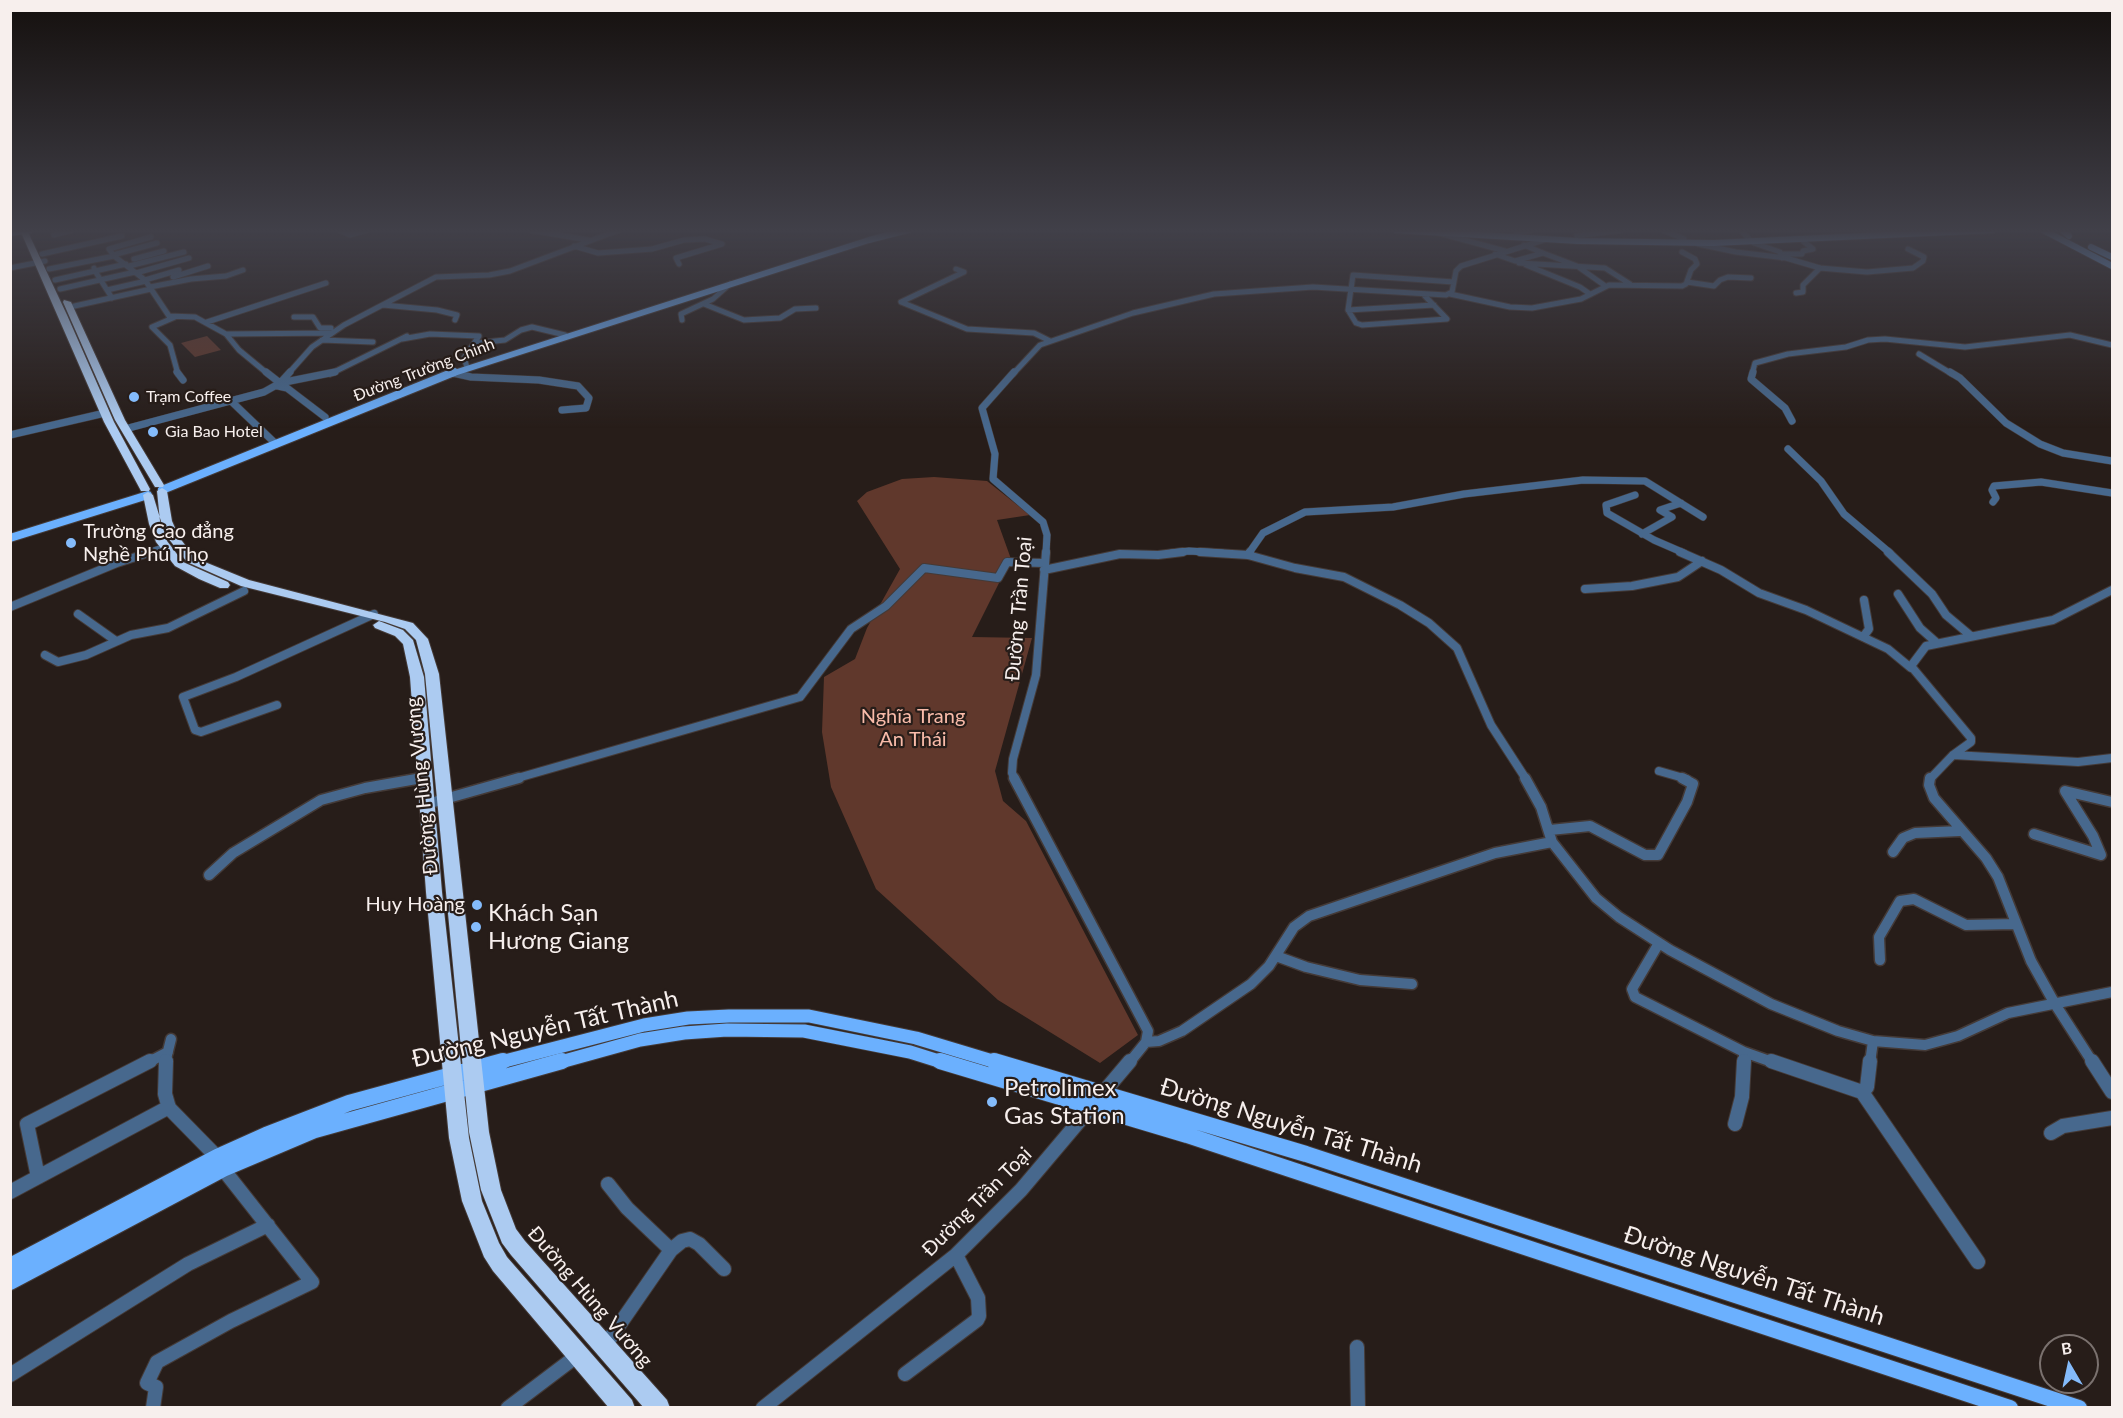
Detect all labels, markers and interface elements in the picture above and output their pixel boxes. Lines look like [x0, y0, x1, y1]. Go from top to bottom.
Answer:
street label: Đường Trường Chinh [351, 334, 497, 406]
place label: Trạm Coffee [146, 387, 231, 407]
marker: Trạm Coffee [127, 390, 141, 404]
place label: Gia Bao Hotel [165, 422, 263, 442]
marker: Gia Bao Hotel [146, 425, 160, 439]
place label: Trường Cao đẳng Nghề Phú Thọ [83, 520, 234, 567]
marker: Trường Cao đẳng Nghề Phú Thọ [64, 536, 78, 550]
street label: Đường Trần Toại [1001, 536, 1037, 682]
street label: Đường Hùng Vương [401, 696, 443, 876]
park label: Nghĩa Trang An Thái [861, 705, 965, 752]
place label: Huy Hoàng [366, 893, 465, 917]
marker: Huy Hoàng [470, 898, 484, 912]
place label: Khách Sạn Hương Giang [488, 899, 629, 955]
marker: Khách Sạn Hương Giang [469, 920, 483, 934]
street label: Đường Nguyễn Tất Thành [409, 984, 681, 1074]
street label: Đường Nguyễn Tất Thành [1156, 1072, 1426, 1180]
place label: Petrolimex Gas Station [1004, 1074, 1125, 1130]
marker: Petrolimex Gas Station [985, 1095, 999, 1109]
street label: Đường Trần Toại [917, 1142, 1037, 1262]
street label: Đường Nguyễn Tất Thành [1620, 1220, 1888, 1332]
street label: Đường Hùng Vương [522, 1222, 658, 1372]
north arrow [2039, 1334, 2099, 1394]
text: B [2060, 1337, 2073, 1358]

